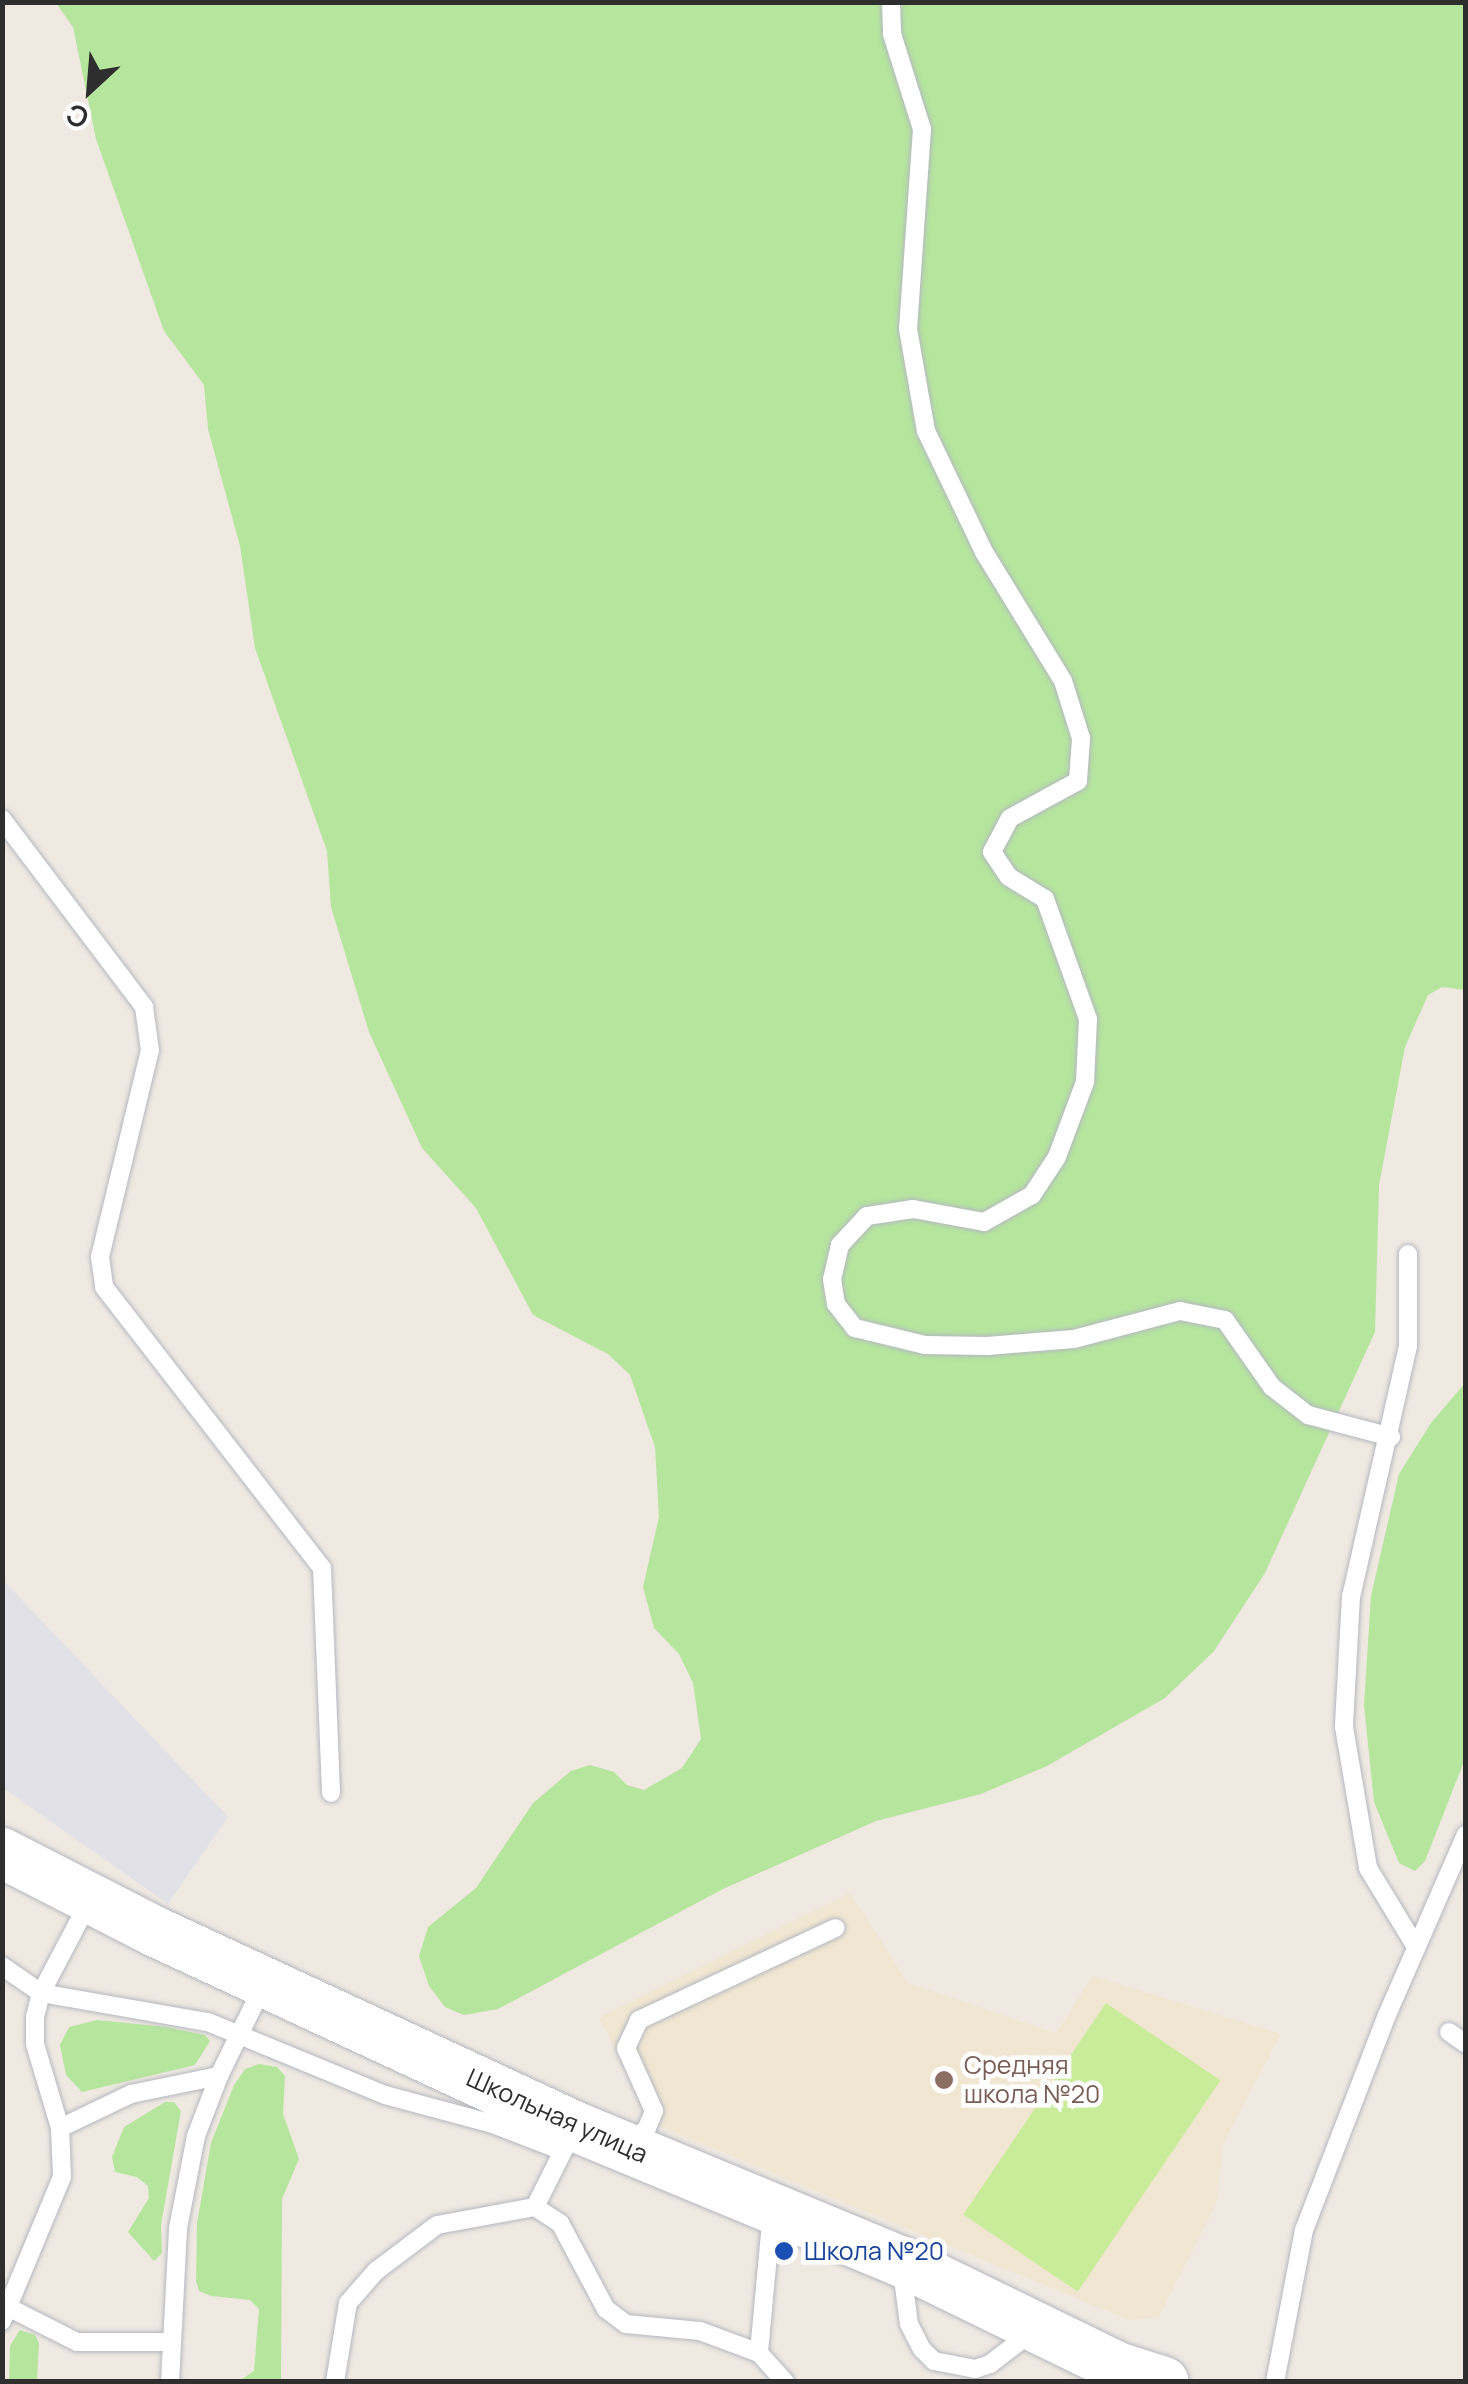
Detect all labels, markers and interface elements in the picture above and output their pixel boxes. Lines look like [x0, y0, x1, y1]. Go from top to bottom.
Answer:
north arrow [40, 40, 140, 140]
text: С [59, 95, 94, 139]
place label: Средняя школа №20 [964, 2051, 1100, 2110]
street label: Школьная улица [462, 2063, 652, 2169]
marker: Средняя школа №20 [933, 2069, 955, 2091]
place label: Школа №20 [804, 2236, 944, 2266]
marker: Школа №20 [773, 2240, 795, 2262]

